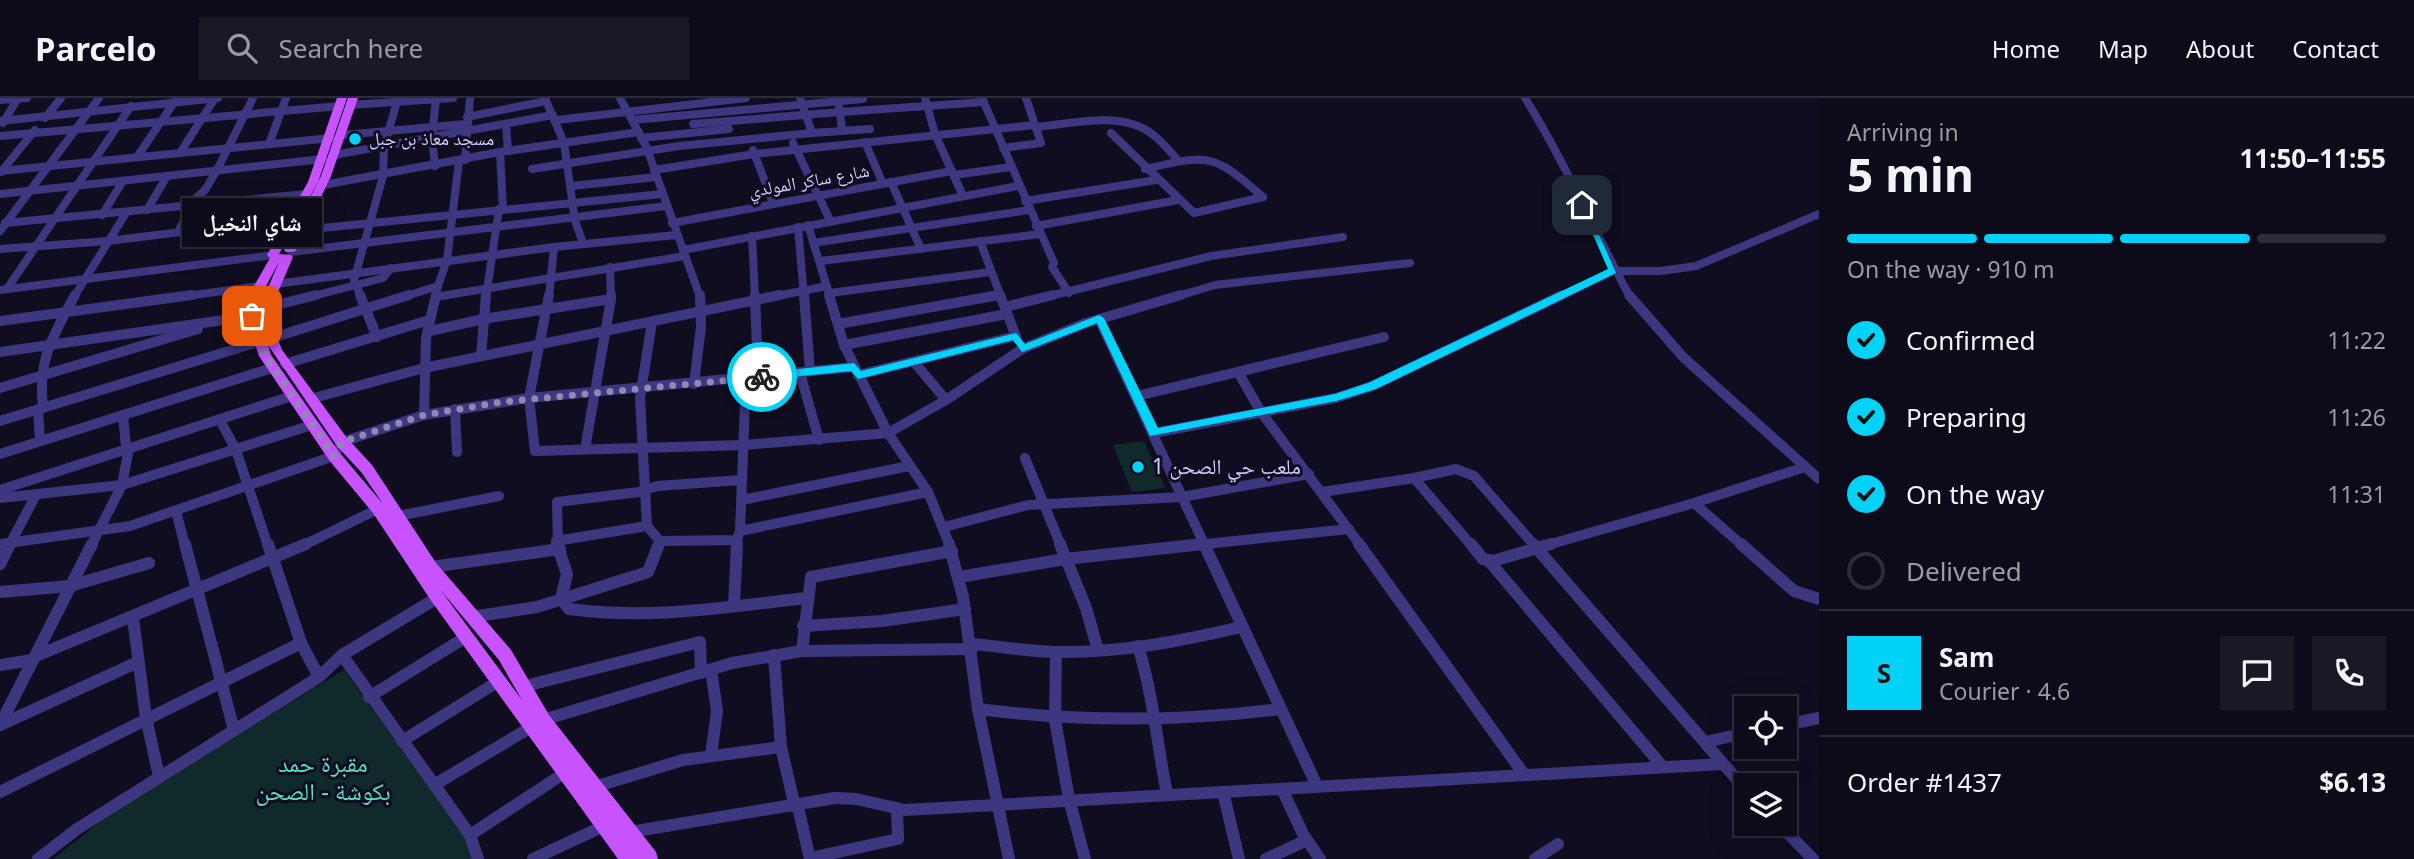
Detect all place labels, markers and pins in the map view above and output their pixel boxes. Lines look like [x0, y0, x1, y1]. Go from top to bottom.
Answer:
place label: مسجد معاذ بن جبل [369, 126, 494, 150]
marker: مسجد معاذ بن جبل [347, 131, 363, 147]
pin [1552, 175, 1612, 235]
callout: شاي النخيل [182, 197, 322, 246]
pin [222, 286, 282, 346]
place label: ملعب حي الصحن 1 [1152, 452, 1301, 483]
marker: ملعب حي الصحن 1 [1130, 459, 1146, 475]

